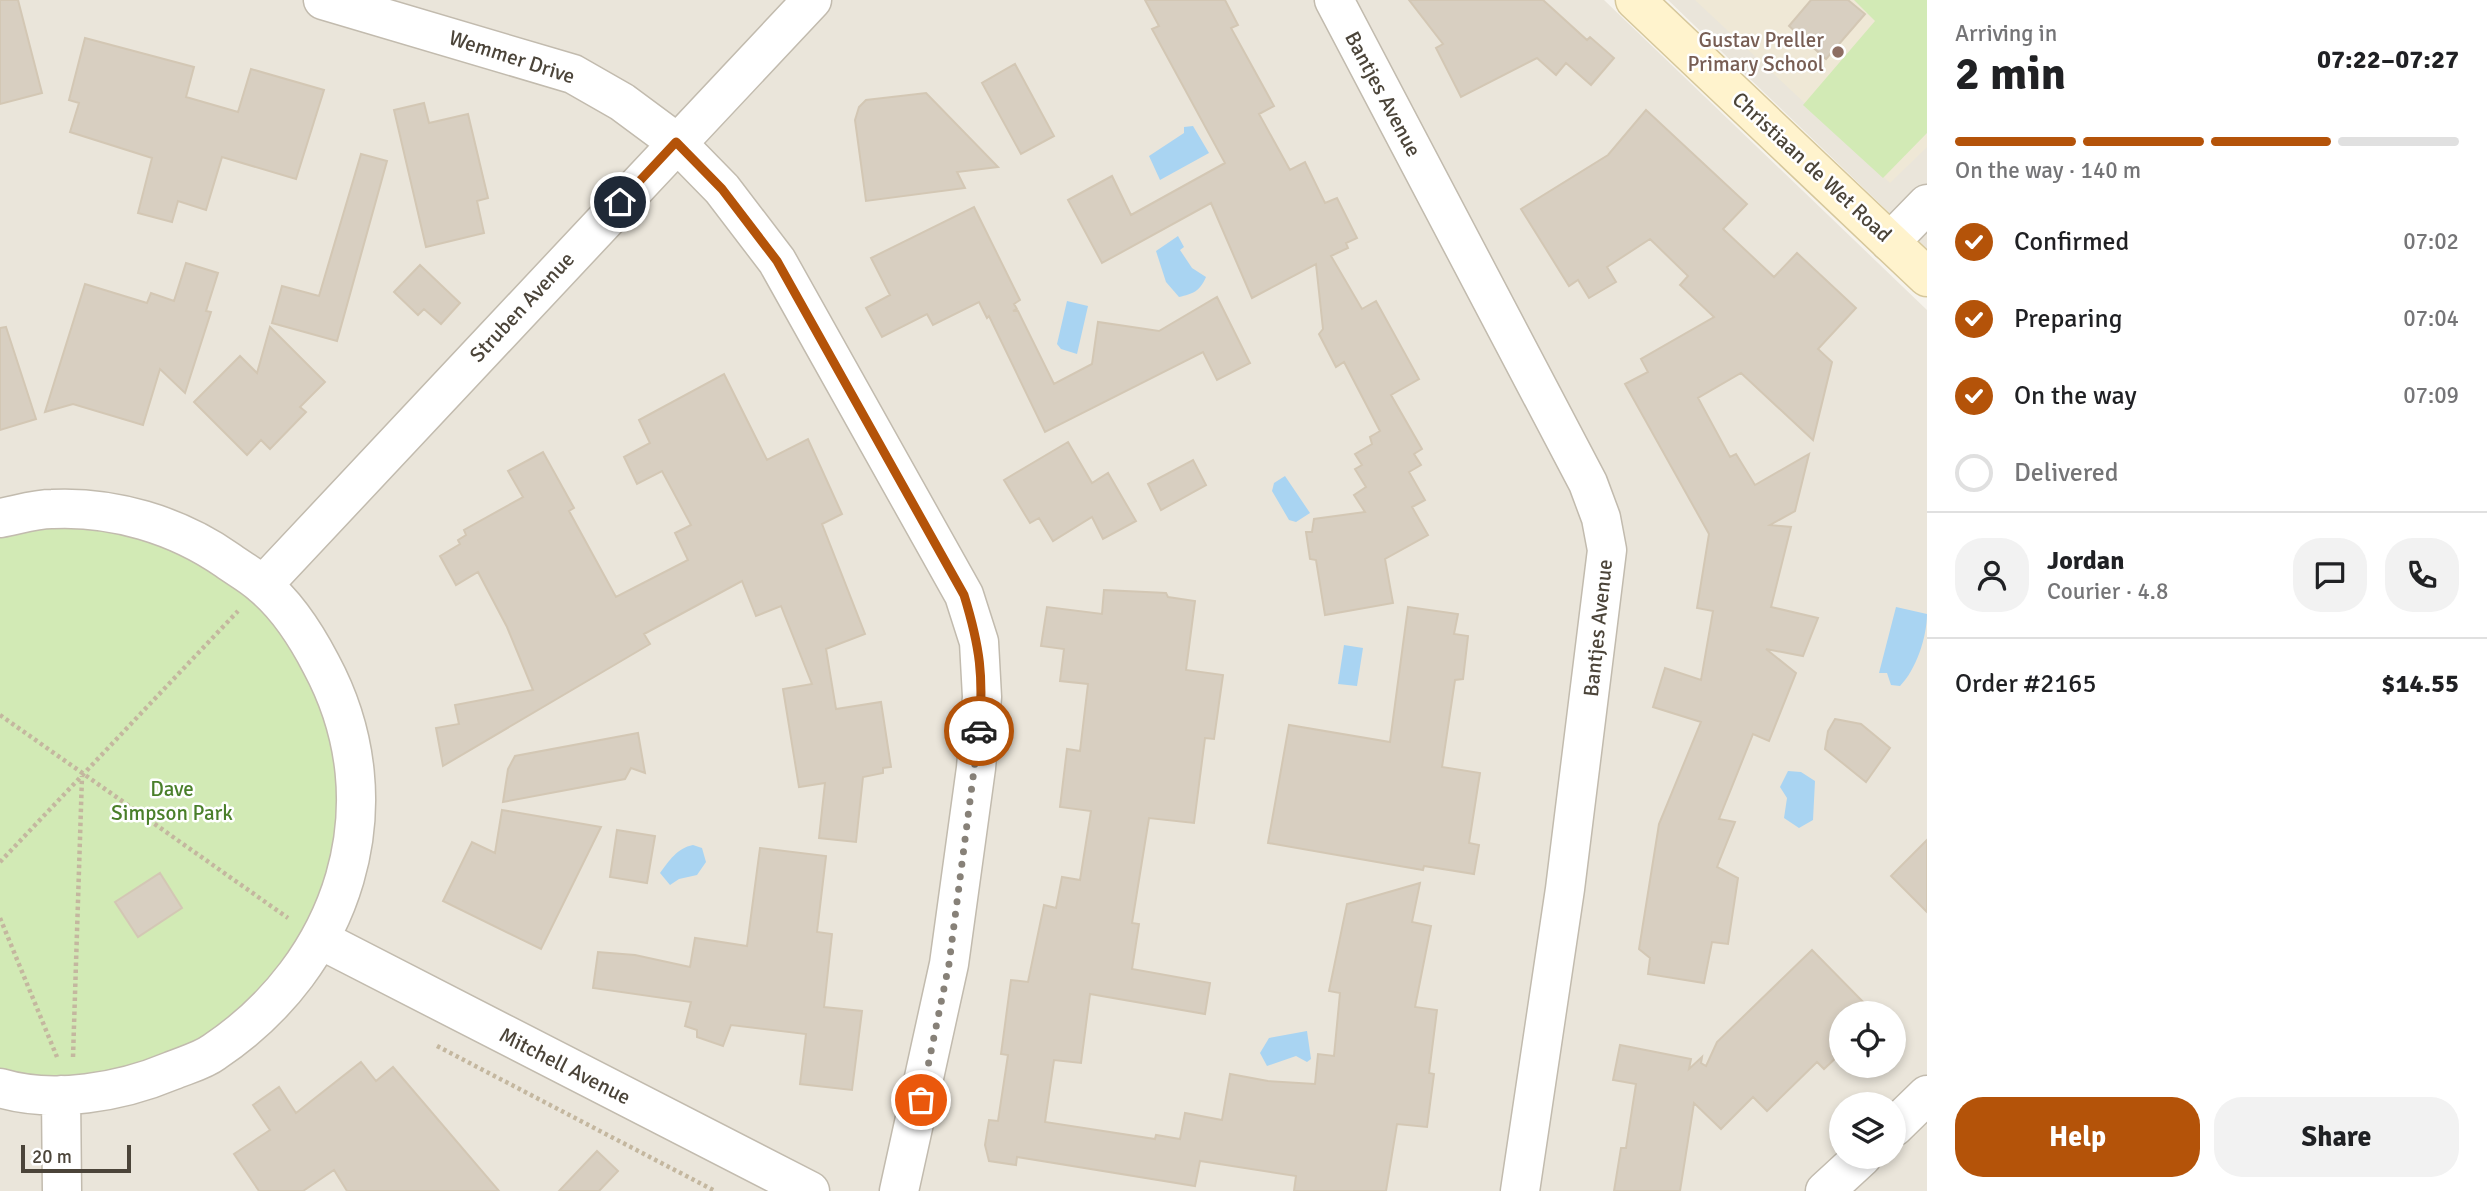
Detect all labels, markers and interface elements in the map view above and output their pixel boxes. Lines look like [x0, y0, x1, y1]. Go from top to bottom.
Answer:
text: Arriving in [1955, 19, 2057, 48]
street label: Wemmer Drive [446, 24, 578, 90]
street label: Bantjes Avenue [1339, 27, 1427, 161]
place label: Gustav Preller Primary School [1688, 27, 1824, 77]
marker: Gustav Preller Primary School [1830, 44, 1846, 60]
text: 07:22–07:27 [2317, 44, 2459, 76]
text: 2 min [1955, 46, 2066, 102]
street label: Christiaan de Wet Road [1727, 86, 1897, 248]
text: On the way · 140 m [1955, 156, 2141, 185]
pin [590, 172, 650, 232]
icon: home [601, 183, 639, 221]
icon: check [1955, 223, 1993, 261]
text: Confirmed [2014, 226, 2129, 258]
text: 07:02 [2403, 227, 2459, 256]
street label: Struben Avenue [464, 246, 580, 368]
icon: check [1955, 300, 1993, 338]
text: Preparing [2014, 303, 2122, 335]
text: 07:04 [2403, 304, 2459, 333]
icon: check [1955, 377, 1993, 415]
text: On the way [2014, 380, 2137, 412]
text: 07:09 [2403, 381, 2459, 410]
text: Delivered [2014, 457, 2119, 489]
button: person [1955, 538, 2029, 612]
button: chat [2293, 538, 2367, 612]
button: phone [2385, 538, 2459, 612]
text: Jordan [2047, 545, 2124, 577]
street label: Bantjes Avenue [1578, 558, 1618, 698]
text: Courier · 4.8 [2047, 577, 2168, 606]
text: Order #2165 [1955, 668, 2096, 700]
text: $14.55 [2381, 668, 2459, 700]
courier [944, 696, 1014, 766]
icon: car [960, 712, 998, 750]
park label: Dave Simpson Park [111, 776, 233, 826]
map controls [1829, 1001, 1906, 1169]
button: locate [1829, 1001, 1906, 1078]
street label: Mitchell Avenue [495, 1022, 635, 1110]
pin [891, 1070, 951, 1130]
icon: bag [902, 1081, 940, 1119]
button: layers [1829, 1092, 1906, 1169]
button: Help [1955, 1097, 2200, 1177]
button: Share [2214, 1097, 2459, 1177]
scale bar [21, 1142, 131, 1174]
text: 20 m [32, 1145, 72, 1169]

